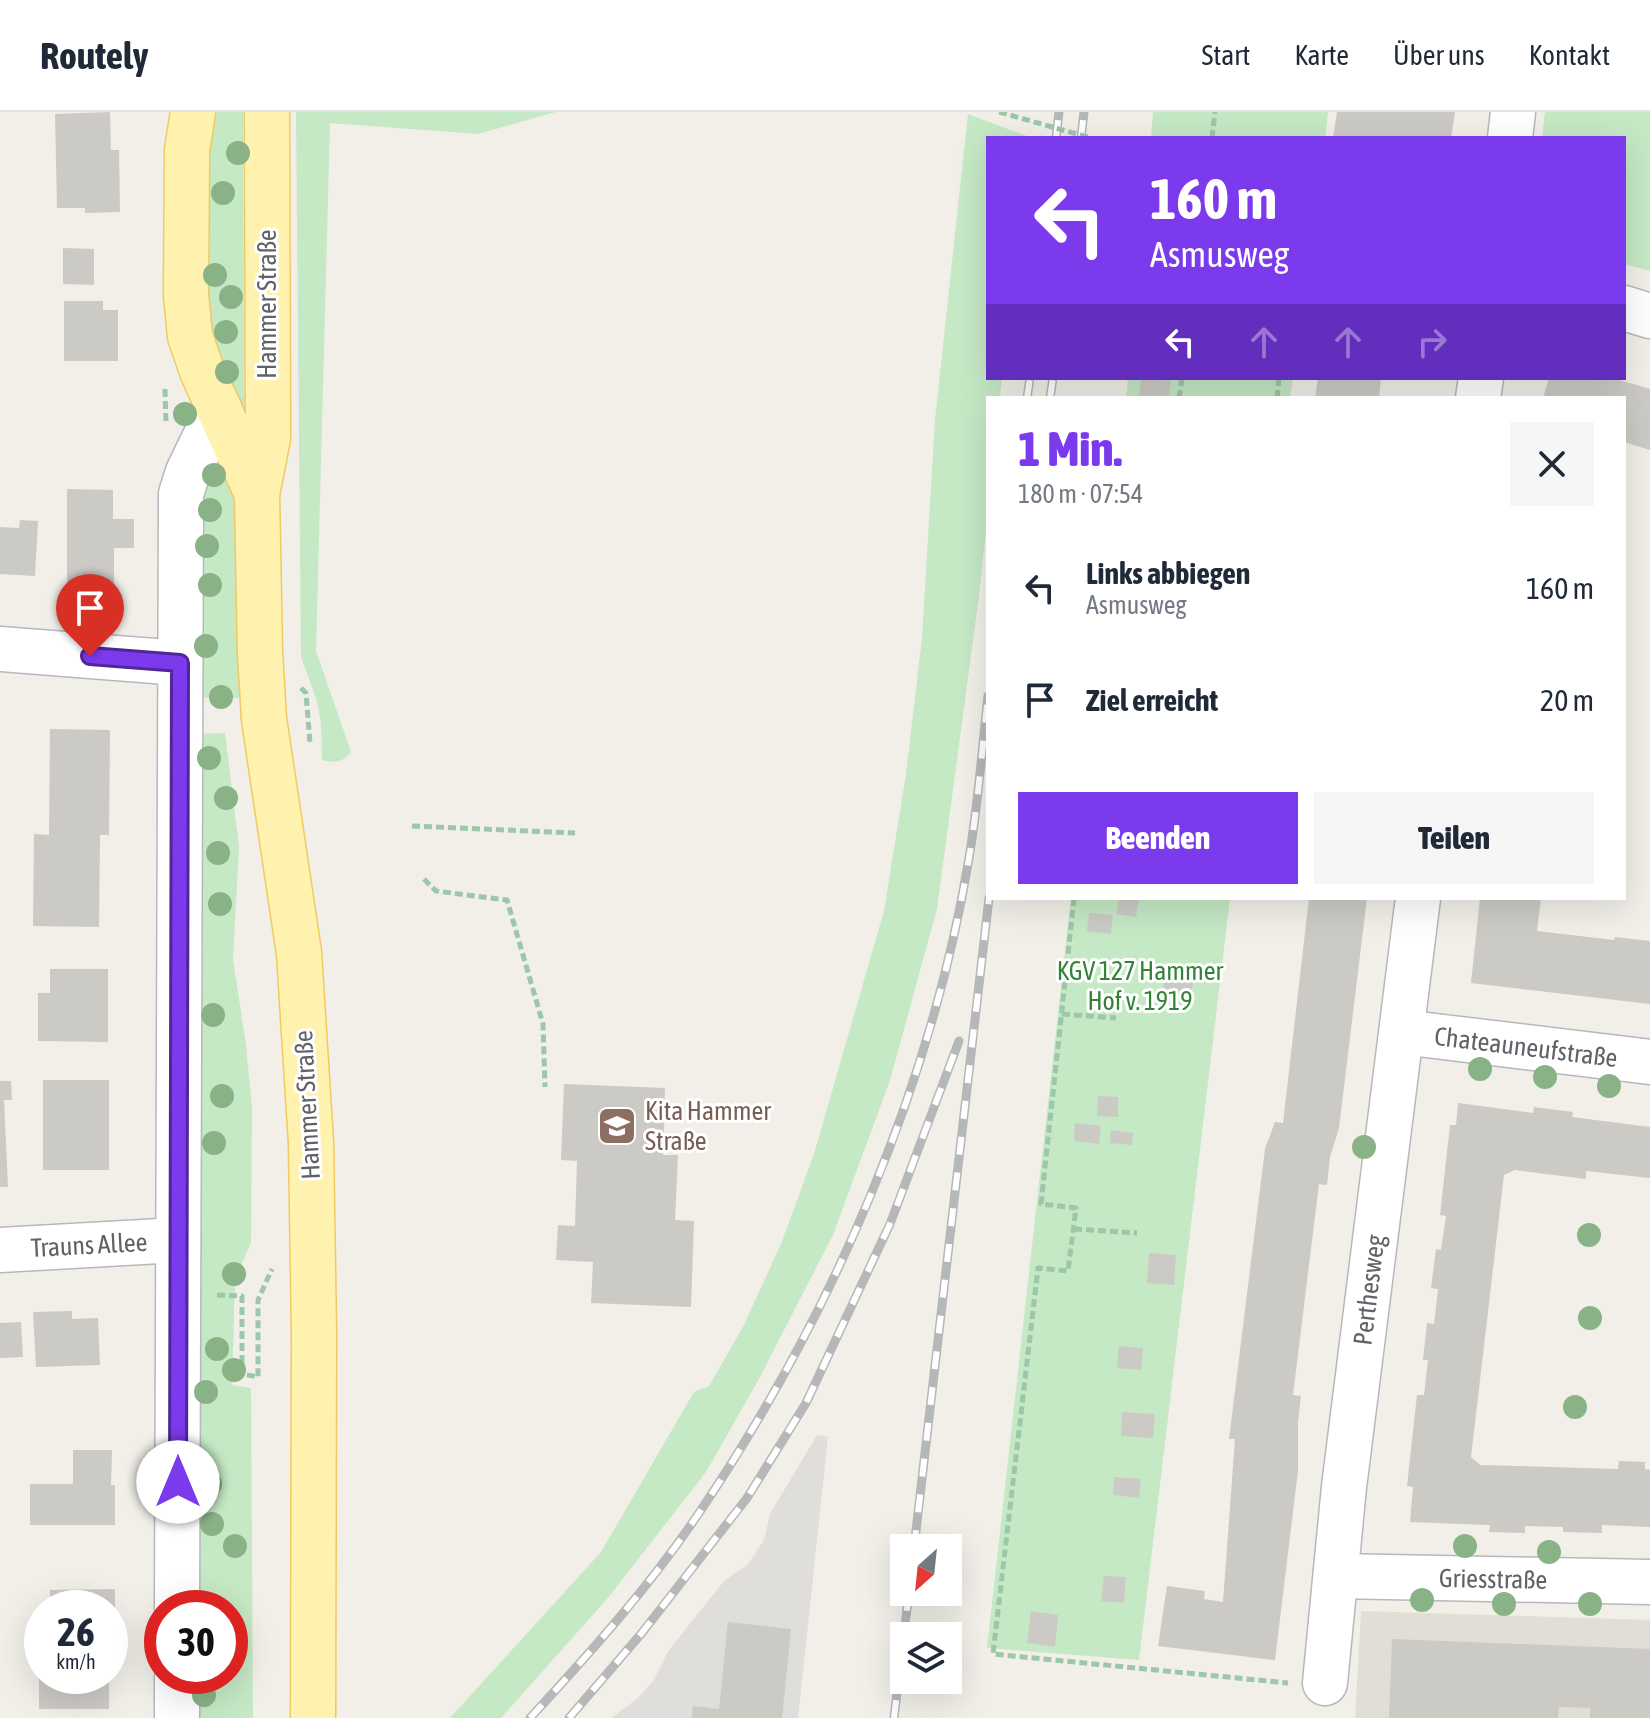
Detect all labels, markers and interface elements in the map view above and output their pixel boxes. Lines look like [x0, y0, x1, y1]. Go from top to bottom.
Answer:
text: Routely [40, 34, 148, 77]
text: Start [1201, 39, 1250, 71]
text: Karte [1294, 39, 1349, 71]
text: Über uns [1393, 39, 1485, 71]
text: Kontakt [1529, 39, 1610, 71]
text: 160 m [1150, 167, 1277, 231]
icon: left [1018, 168, 1122, 272]
street label: Hammer Straße [252, 229, 282, 379]
text: Asmusweg [1150, 233, 1289, 275]
icon: left [1158, 320, 1202, 364]
icon: ahead [1242, 320, 1286, 364]
icon: ahead [1326, 320, 1370, 364]
icon: right [1410, 320, 1454, 364]
text: 1 Min. [1018, 421, 1122, 476]
button: close [1510, 422, 1594, 506]
text: 180 m · 07:54 [1018, 479, 1143, 509]
text: Links abbiegen [1086, 556, 1250, 590]
icon: left [1018, 566, 1062, 610]
text: 160 m [1526, 571, 1594, 605]
pin [56, 574, 124, 656]
icon: arrive [68, 586, 112, 630]
text: Asmusweg [1086, 590, 1187, 620]
icon: arrive [1018, 678, 1062, 722]
text: Ziel erreicht [1086, 683, 1218, 717]
text: 20 m [1540, 683, 1594, 717]
button: Beenden [1018, 792, 1298, 884]
button: Teilen [1314, 792, 1594, 884]
park label: KGV 127 Hammer Hof v. 1919 [1057, 956, 1224, 1016]
street label: Chateauneufstraße [1433, 1021, 1619, 1073]
street label: Hammer Straße [288, 1030, 326, 1180]
place label: Kita Hammer Straße [645, 1096, 771, 1156]
school or university icon: Kita Hammer Straße [596, 1105, 638, 1147]
street label: Trauns Allee [30, 1227, 148, 1263]
street label: Perthesweg [1347, 1232, 1391, 1347]
position arrow [136, 1440, 220, 1524]
north arrow [890, 1534, 962, 1606]
map controls [890, 1534, 962, 1694]
street label: Griesstraße [1439, 1563, 1547, 1595]
speed limit sign: 30 [144, 1590, 248, 1694]
text: 26 [57, 1609, 95, 1654]
button: layers [890, 1622, 962, 1694]
text: km/h [56, 1650, 96, 1673]

